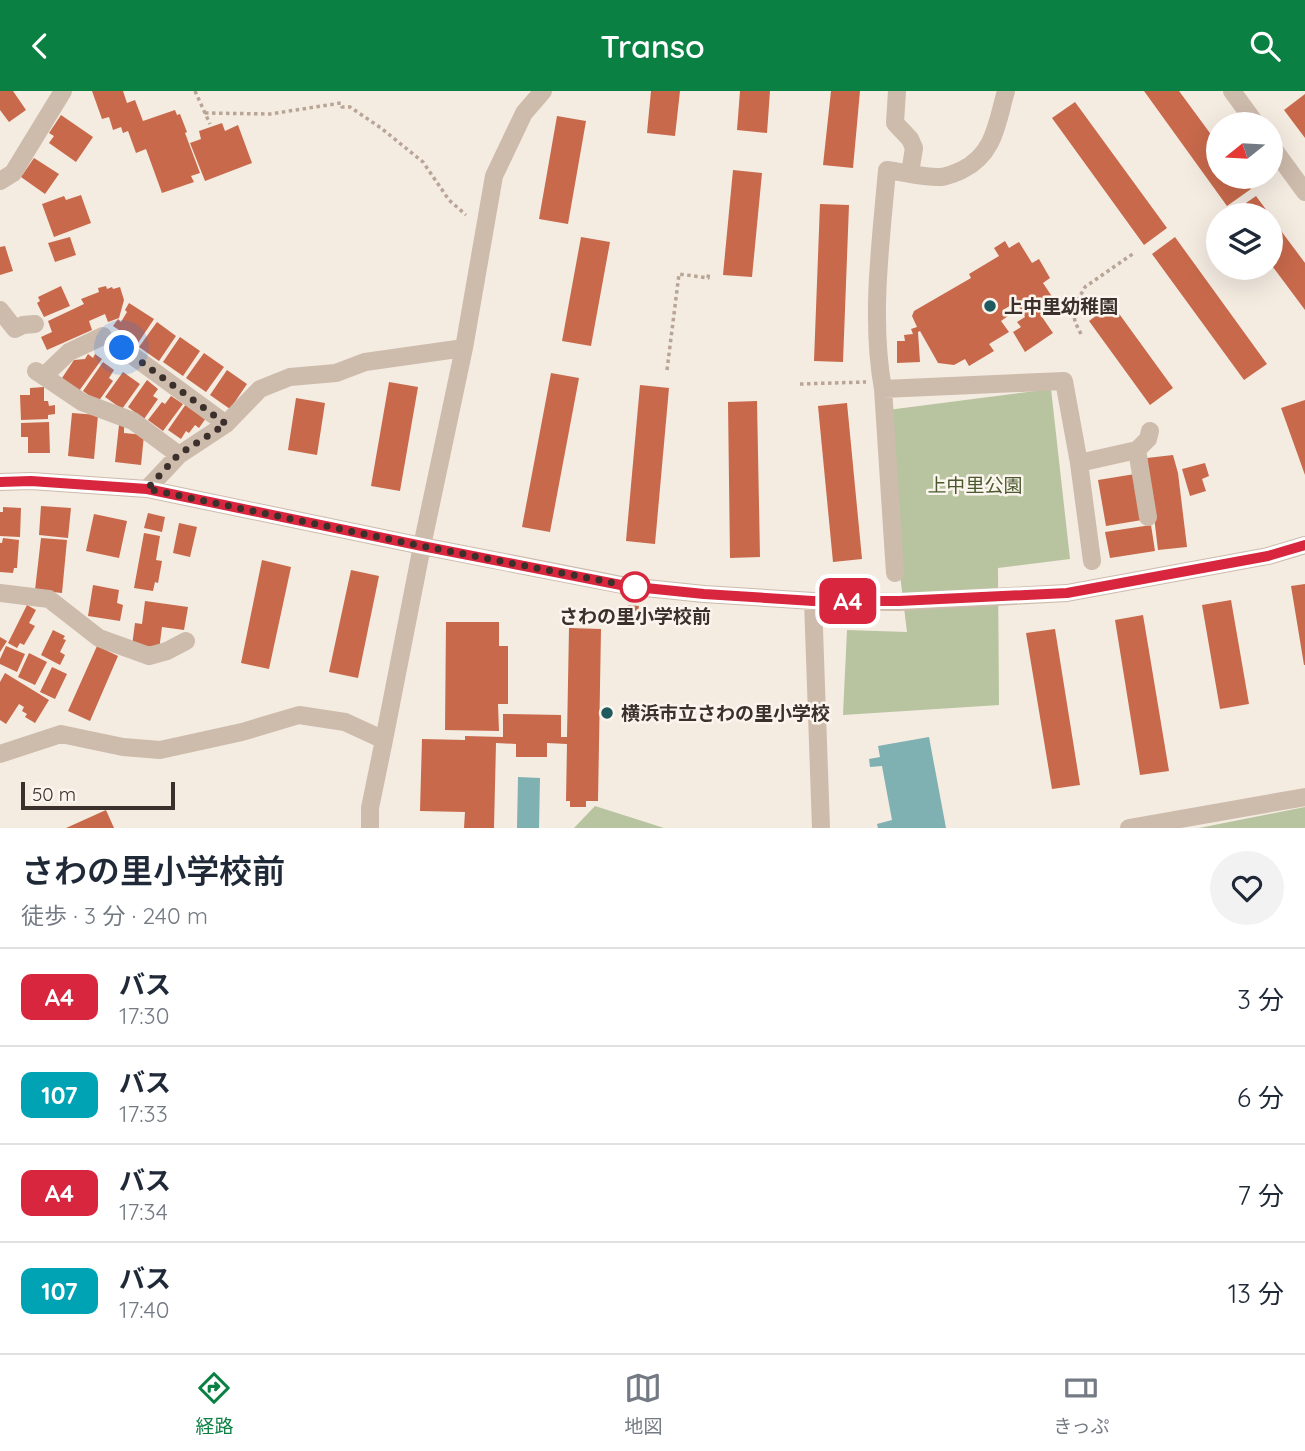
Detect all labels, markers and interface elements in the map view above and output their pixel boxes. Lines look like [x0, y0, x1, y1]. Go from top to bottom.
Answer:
text: Transo [600, 26, 705, 66]
icon: back [21, 27, 59, 65]
icon: search [1246, 27, 1284, 65]
north arrow [1206, 112, 1283, 189]
map controls [1206, 112, 1283, 280]
button: layers [1206, 203, 1283, 280]
place label: 上中里幼稚園 [1004, 294, 1118, 318]
marker: 上中里幼稚園 [982, 298, 998, 314]
your location [104, 330, 139, 365]
park label: 上中里公園 [927, 473, 1023, 497]
marker: さわの里小学校前 [620, 572, 650, 602]
line badge: A4 [816, 578, 880, 624]
text: A4 [833, 586, 863, 616]
place label: さわの里小学校前 [559, 604, 711, 628]
place label: 横浜市立さわの里小学校 [621, 701, 830, 725]
marker: 横浜市立さわの里小学校 [599, 705, 615, 721]
scale bar [21, 779, 175, 811]
text: 50 m [32, 782, 76, 806]
text: さわの里小学校前 [21, 850, 285, 891]
button: heart [1210, 851, 1284, 925]
text: 徒歩 · 3 分 · 240 m [21, 901, 208, 930]
text: バス [119, 968, 171, 1001]
text: A4 [45, 982, 74, 1012]
text: 3 分 [1237, 983, 1284, 1016]
text: 17:30 [119, 1001, 169, 1030]
text: バス [119, 1066, 171, 1099]
text: 107 [41, 1080, 78, 1110]
text: 6 分 [1237, 1081, 1284, 1114]
text: 17:33 [119, 1099, 168, 1128]
text: バス [119, 1164, 171, 1197]
text: A4 [45, 1178, 74, 1208]
text: 7 分 [1238, 1179, 1284, 1212]
text: 17:34 [119, 1197, 168, 1226]
text: バス [119, 1262, 171, 1295]
text: 107 [41, 1276, 78, 1306]
text: 13 分 [1228, 1277, 1284, 1310]
text: 17:40 [119, 1295, 169, 1324]
tab: 経路 [195, 1369, 233, 1438]
tab: 地図 [624, 1369, 662, 1438]
tab: きっぷ [1053, 1369, 1110, 1438]

